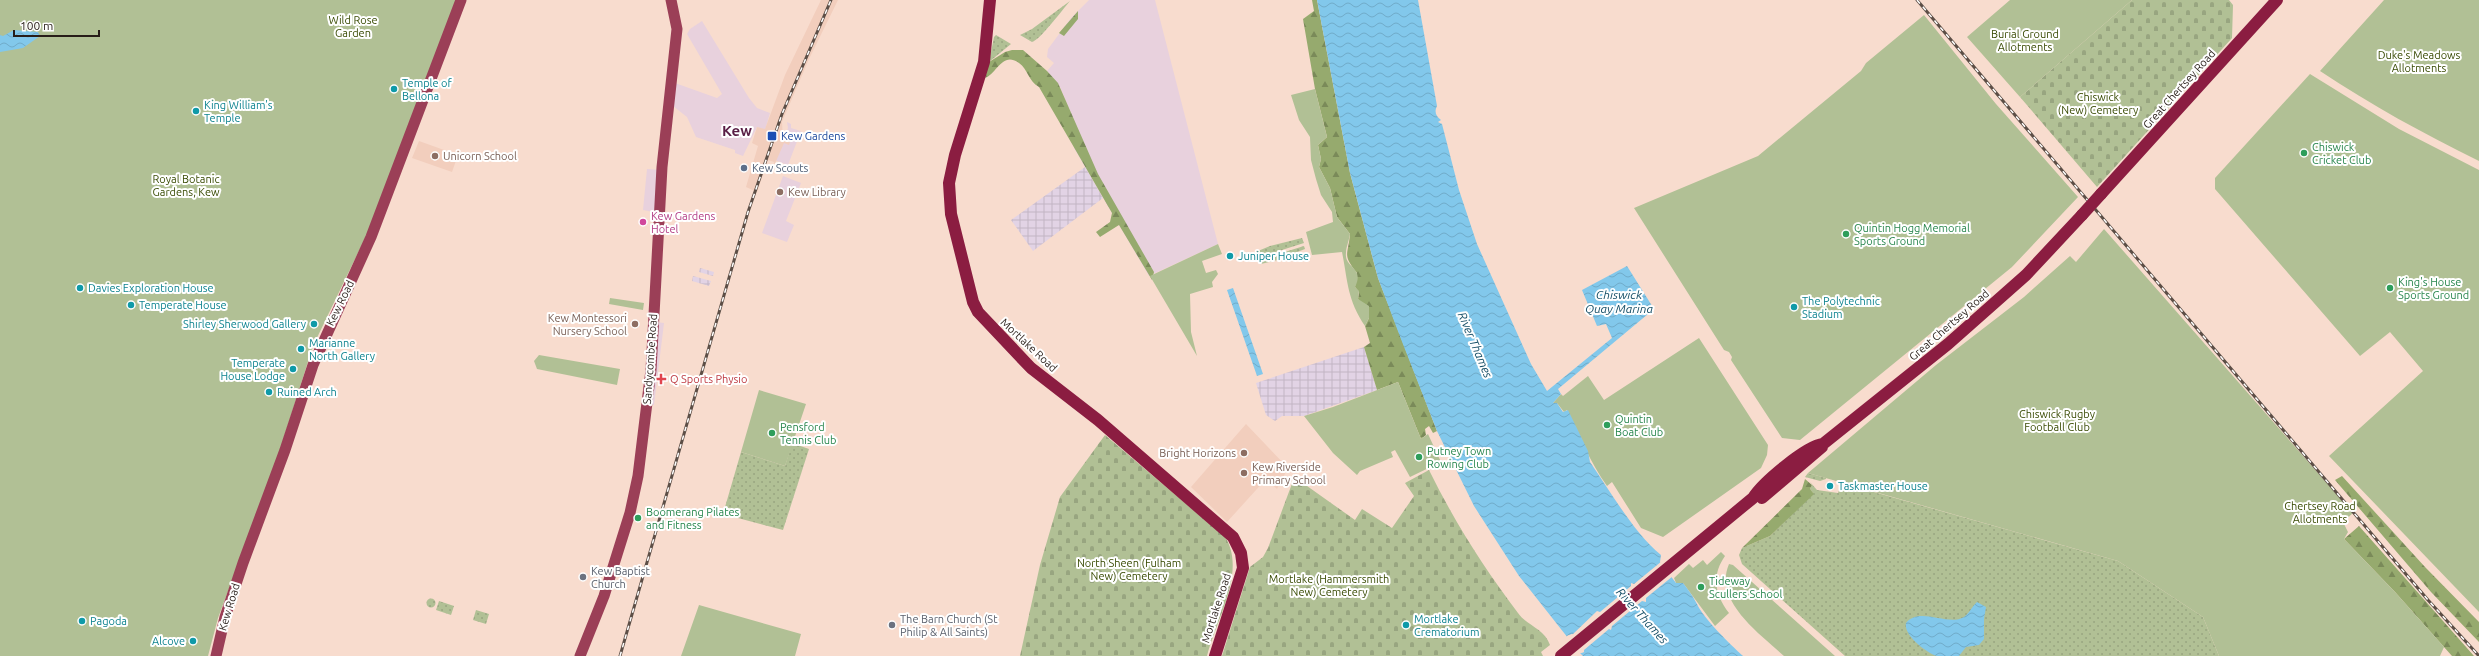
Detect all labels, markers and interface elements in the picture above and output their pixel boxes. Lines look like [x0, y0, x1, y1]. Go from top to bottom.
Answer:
scale bar [14, 12, 99, 38]
park label: Wild Rose Garden [328, 14, 378, 39]
text: 100 m [20, 19, 53, 32]
park label: Burial Ground Allotments [1991, 28, 2059, 53]
street label: Great Chertsey Road [2141, 47, 2217, 131]
park label: Duke's Meadows Allotments [2378, 49, 2461, 74]
place label: Temple of Bellona [402, 77, 452, 102]
marker: Temple of Bellona [389, 84, 399, 94]
park label: Chiswick (New) Cemetery [2058, 91, 2139, 117]
place label: King William's Temple [204, 99, 273, 124]
marker: King William's Temple [191, 106, 201, 116]
district label: Kew [722, 122, 752, 139]
marker: Kew Gardens [766, 130, 778, 142]
place label: Kew Gardens [781, 130, 846, 142]
place label: Chiswick Cricket Club [2312, 141, 2371, 166]
marker: Chiswick Cricket Club [2299, 148, 2309, 158]
place label: Unicorn School [443, 150, 517, 162]
marker: Unicorn School [430, 151, 440, 161]
place label: Kew Scouts [752, 162, 809, 174]
marker: Kew Scouts [739, 163, 749, 173]
park label: Royal Botanic Gardens, Kew [152, 173, 220, 198]
place label: Kew Library [788, 186, 847, 198]
marker: Kew Library [775, 187, 785, 197]
place label: Kew Gardens Hotel [651, 210, 716, 235]
marker: Kew Gardens Hotel [638, 217, 648, 227]
place label: Quintin Hogg Memorial Sports Ground [1854, 222, 1970, 247]
marker: Quintin Hogg Memorial Sports Ground [1841, 229, 1851, 239]
place label: Juniper House [1238, 250, 1309, 262]
marker: Juniper House [1225, 251, 1235, 261]
place label: King's House Sports Ground [2398, 276, 2469, 301]
street label: Kew Road [324, 278, 356, 328]
place label: Davies Exploration House [88, 282, 214, 294]
marker: Davies Exploration House [75, 283, 85, 293]
marker: King's House Sports Ground [2385, 283, 2395, 293]
street label: Great Chertsey Road [1907, 287, 1991, 363]
water label: Chiswick Quay Marina [1585, 288, 1653, 315]
place label: The Polytechnic Stadium [1802, 295, 1880, 320]
place label: Temperate House [139, 299, 227, 311]
marker: Temperate House [126, 300, 136, 310]
marker: The Polytechnic Stadium [1789, 302, 1799, 312]
water label: River Thames [1456, 310, 1495, 380]
place label: Kew Montessori Nursery School [548, 312, 627, 337]
street label: Sandycombe Road [641, 313, 659, 405]
street label: Mortlake Road [998, 316, 1060, 374]
place label: Shirley Sherwood Gallery [183, 318, 307, 330]
marker: Shirley Sherwood Gallery [309, 319, 319, 329]
marker: Kew Montessori Nursery School [630, 319, 640, 329]
place label: Marianne North Gallery [309, 337, 376, 362]
marker: Marianne North Gallery [296, 344, 306, 354]
place label: Temperate House Lodge [220, 357, 285, 382]
marker: Temperate House Lodge [288, 364, 298, 374]
marker: Q Sports Physio [655, 373, 667, 385]
place label: Q Sports Physio [670, 373, 747, 385]
place label: Ruined Arch [277, 386, 337, 398]
marker: Ruined Arch [264, 387, 274, 397]
park label: Chiswick Rugby Football Club [2019, 408, 2096, 433]
place label: Quintin Boat Club [1615, 413, 1663, 438]
marker: Quintin Boat Club [1602, 420, 1612, 430]
place label: Pensford Tennis Club [780, 421, 837, 446]
marker: Pensford Tennis Club [767, 428, 777, 438]
place label: Putney Town Rowing Club [1427, 445, 1491, 470]
place label: Bright Horizons [1159, 447, 1236, 459]
marker: Bright Horizons [1239, 448, 1249, 458]
marker: Putney Town Rowing Club [1414, 452, 1424, 462]
place label: Kew Riverside Primary School [1252, 461, 1326, 486]
marker: Kew Riverside Primary School [1239, 468, 1249, 478]
place label: Taskmaster House [1838, 480, 1928, 492]
marker: Taskmaster House [1825, 481, 1835, 491]
park label: Chertsey Road Allotments [2284, 500, 2356, 525]
place label: Boomerang Pilates and Fitness [646, 506, 740, 531]
marker: Boomerang Pilates and Fitness [633, 513, 643, 523]
park label: North Sheen (Fulham New) Cemetery [1077, 557, 1181, 583]
place label: Kew Baptist Church [591, 565, 651, 590]
marker: Kew Baptist Church [578, 572, 588, 582]
street label: Mortlake Road [1199, 572, 1233, 644]
park label: Mortlake (Hammersmith New) Cemetery [1269, 573, 1389, 599]
place label: Tideway Scullers School [1709, 575, 1782, 600]
street label: Kew Road [216, 582, 242, 632]
marker: Tideway Scullers School [1696, 582, 1706, 592]
water label: River Thames [1614, 585, 1671, 646]
place label: The Barn Church (St Philip & All Saints) [900, 613, 998, 639]
place label: Mortlake Crematorium [1414, 613, 1479, 638]
place label: Pagoda [90, 615, 127, 627]
marker: Pagoda [77, 616, 87, 626]
marker: The Barn Church (St Philip & All Saints) [887, 620, 897, 630]
marker: Mortlake Crematorium [1401, 620, 1411, 630]
place label: Alcove [152, 635, 185, 647]
marker: Alcove [188, 636, 198, 646]

